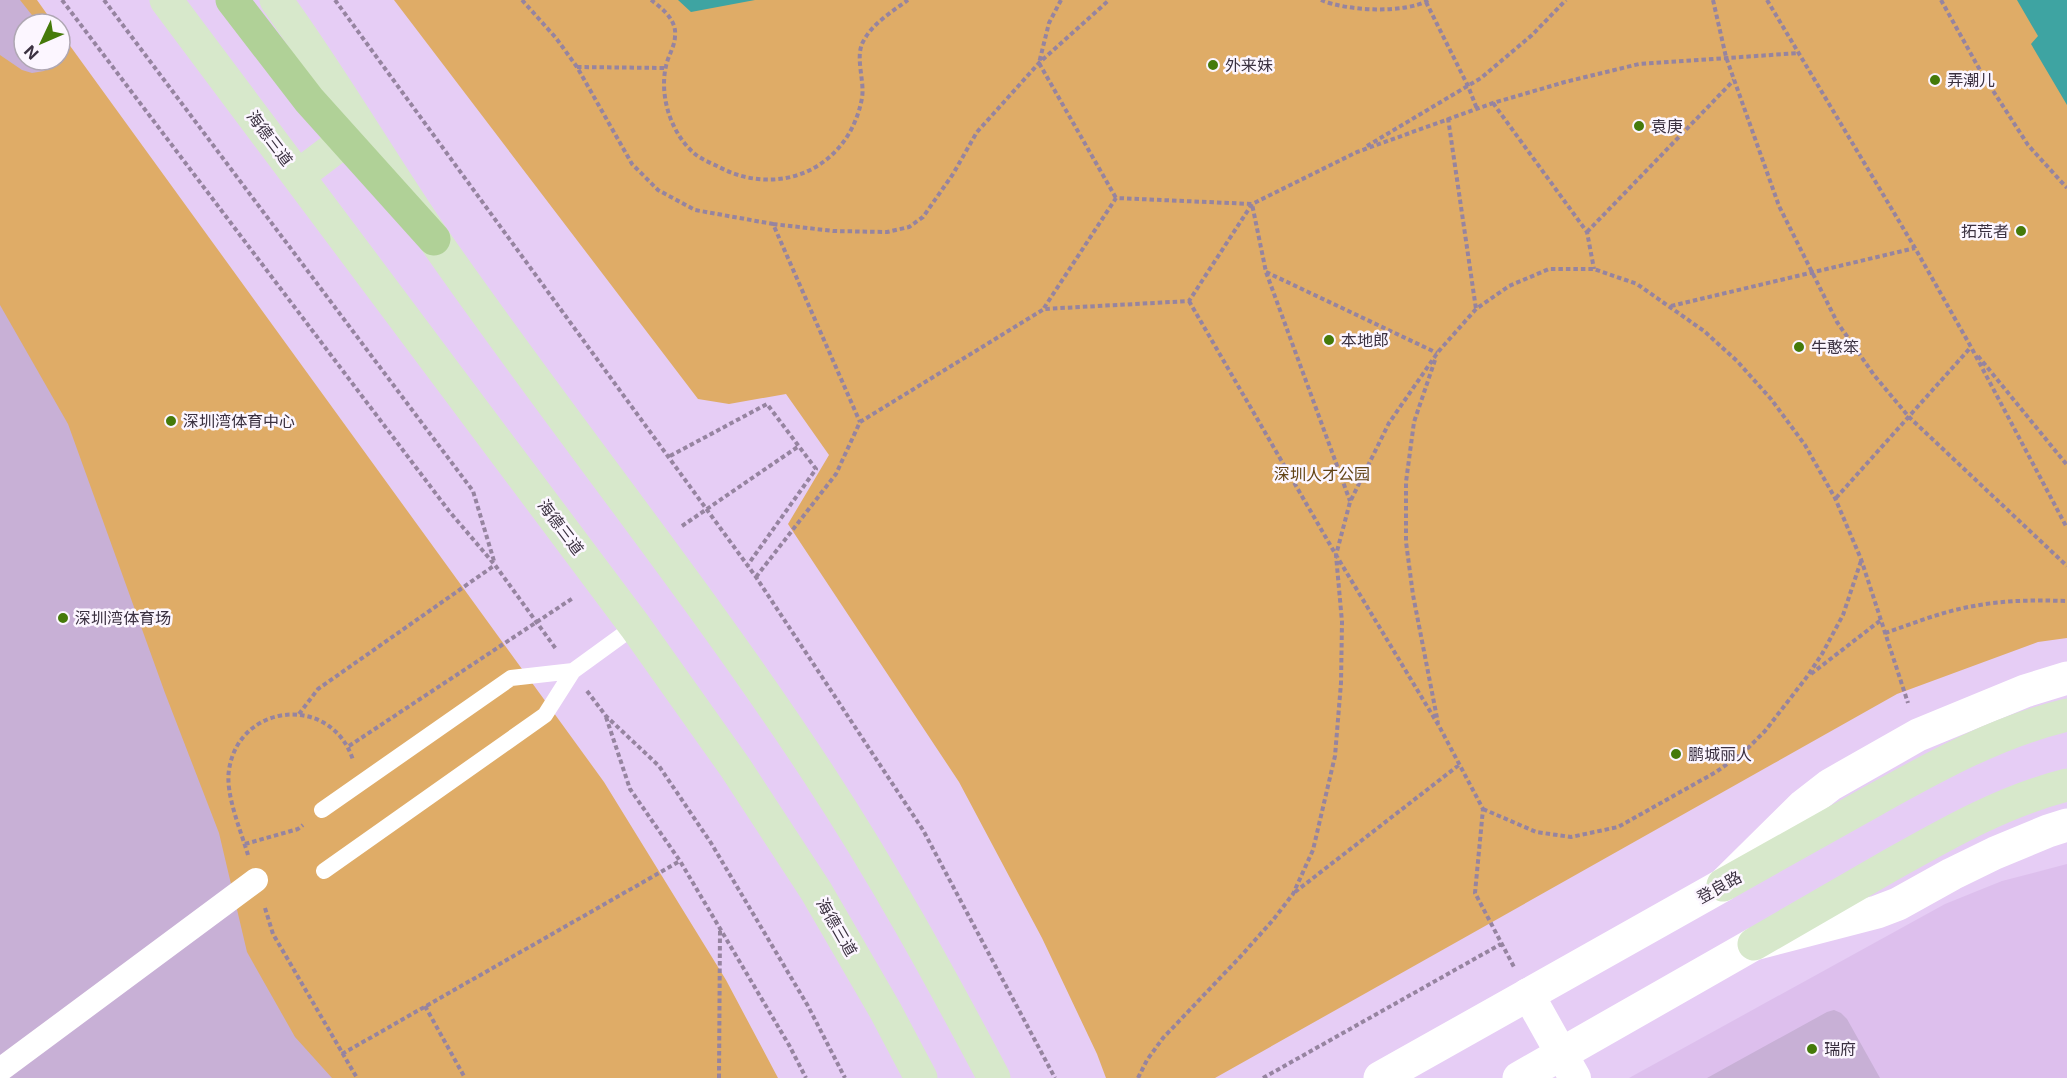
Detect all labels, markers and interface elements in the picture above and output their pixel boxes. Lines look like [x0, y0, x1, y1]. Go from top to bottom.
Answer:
north arrow [12, 12, 72, 72]
text: N [20, 41, 43, 64]
place label: 外来妹 [1225, 55, 1273, 75]
marker: 外来妹 [1206, 58, 1220, 72]
place label: 弄潮儿 [1947, 70, 1995, 90]
marker: 弄潮儿 [1928, 73, 1942, 87]
street label: 海德三道 [243, 106, 297, 170]
place label: 袁庚 [1651, 116, 1683, 136]
marker: 袁庚 [1632, 119, 1646, 133]
place label: 拓荒者 [1961, 221, 2009, 241]
marker: 拓荒者 [2014, 224, 2028, 238]
place label: 本地郎 [1341, 330, 1389, 350]
marker: 本地郎 [1322, 333, 1336, 347]
place label: 牛憨笨 [1811, 337, 1859, 357]
marker: 牛憨笨 [1792, 340, 1806, 354]
place label: 深圳湾体育中心 [183, 411, 295, 431]
marker: 深圳湾体育中心 [164, 414, 178, 428]
park label: 深圳人才公园 [1274, 464, 1370, 484]
street label: 海德三道 [534, 495, 588, 559]
place label: 深圳湾体育场 [75, 608, 171, 628]
marker: 深圳湾体育场 [56, 611, 70, 625]
place label: 鹏城丽人 [1688, 744, 1752, 764]
marker: 鹏城丽人 [1669, 747, 1683, 761]
street label: 登良路 [1693, 867, 1745, 907]
street label: 海德三道 [812, 894, 862, 960]
place label: 瑞府 [1824, 1039, 1856, 1059]
marker: 瑞府 [1805, 1042, 1819, 1056]

